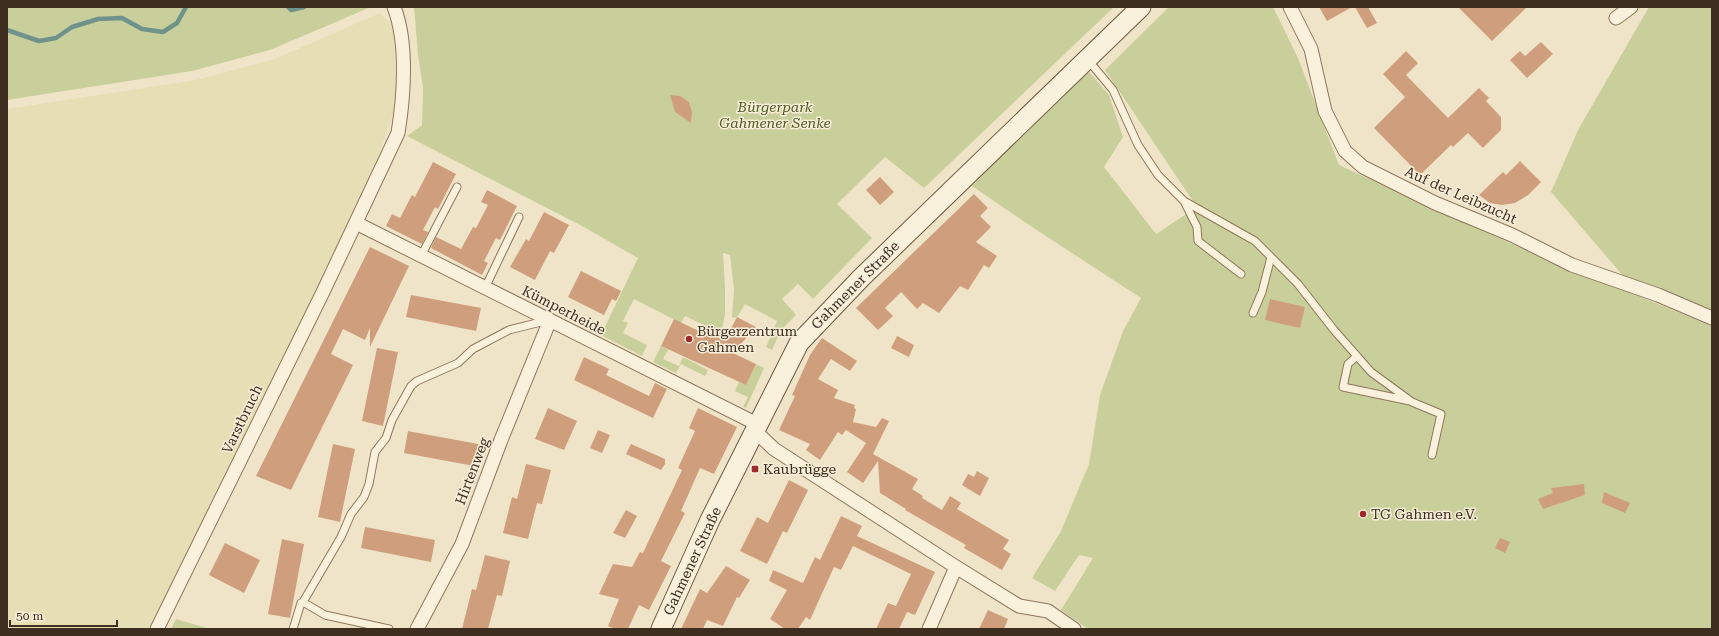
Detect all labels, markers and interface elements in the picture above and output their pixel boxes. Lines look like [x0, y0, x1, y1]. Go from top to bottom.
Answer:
park label: Bürgerpark Gahmener Senke [719, 99, 831, 131]
street label: Auf der Leibzucht [1403, 163, 1519, 227]
street label: Gahmener Straße [808, 238, 902, 332]
street label: Kümperheide [520, 282, 609, 338]
place label: Bürgerzentrum Gahmen [697, 323, 798, 355]
marker: Bürgerzentrum Gahmen [684, 334, 694, 344]
street label: Varstbruch [218, 382, 266, 456]
street label: Hirtenweg [452, 435, 492, 507]
place label: Kaubrügge [763, 461, 836, 477]
marker: Kaubrügge [750, 464, 760, 474]
street label: Gahmener Straße [660, 504, 724, 618]
place label: TG Gahmen e.V. [1371, 506, 1477, 522]
marker: TG Gahmen e.V. [1358, 509, 1368, 519]
scale bar [10, 602, 117, 628]
text: 50 m [16, 609, 43, 623]

